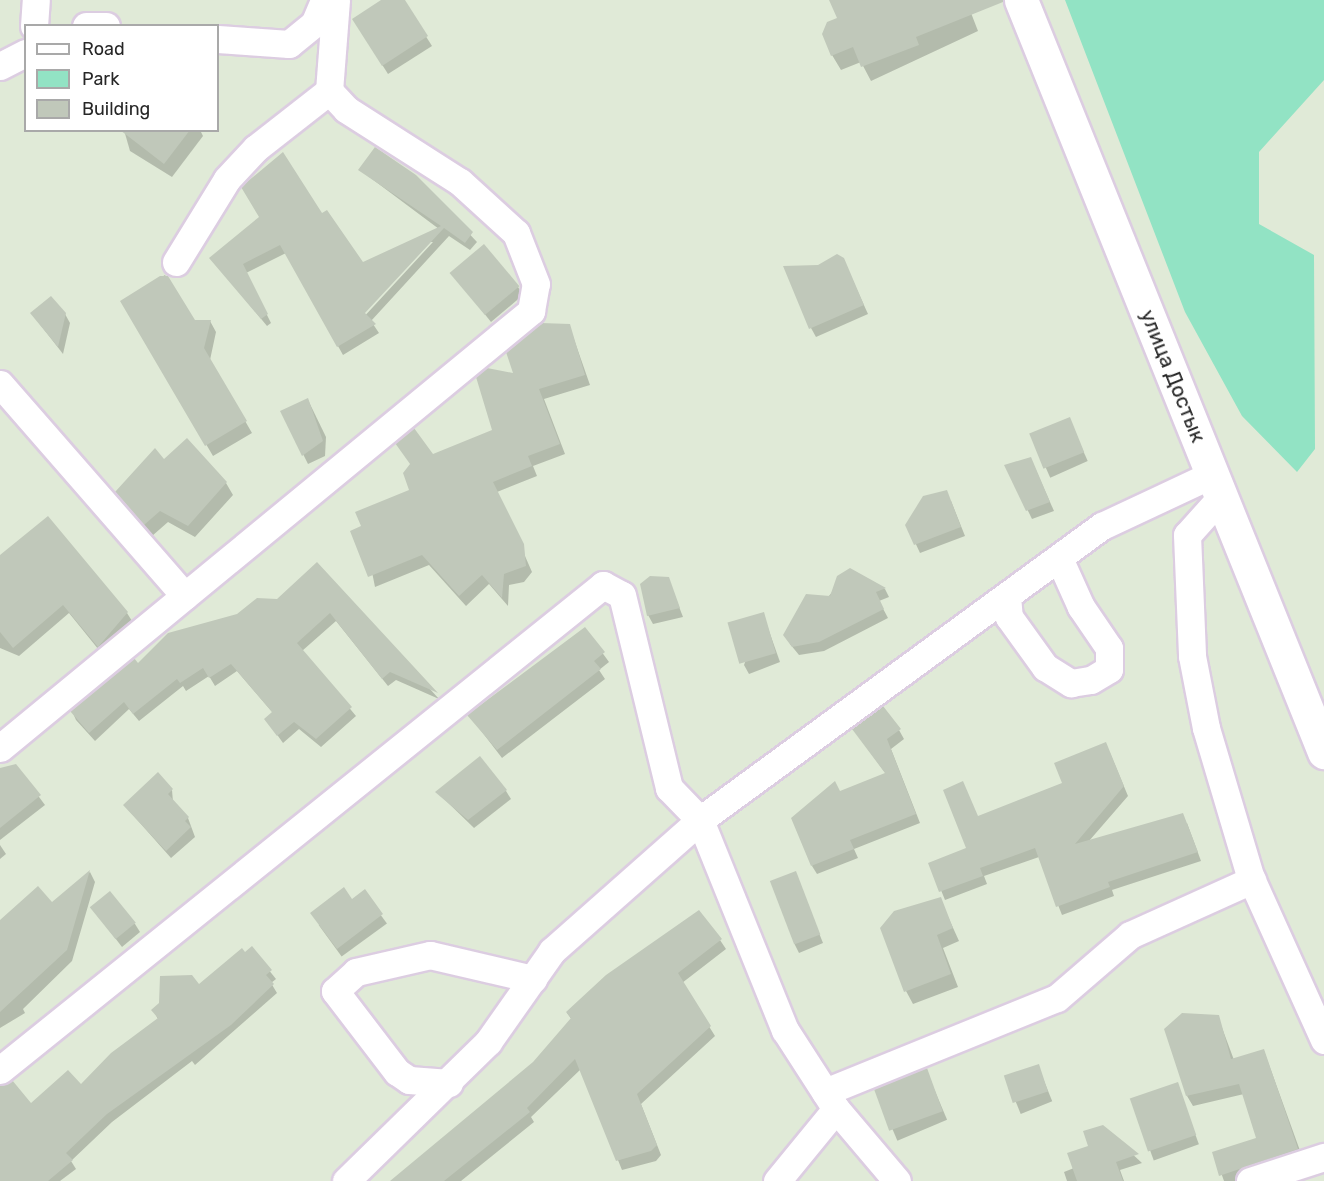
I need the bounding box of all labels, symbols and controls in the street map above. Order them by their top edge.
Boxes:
legend [24,24,219,132]
text: Road [82,38,125,60]
text: Park [82,68,119,90]
text: Building [82,98,150,120]
street label: улица Достык [1135,306,1211,446]

